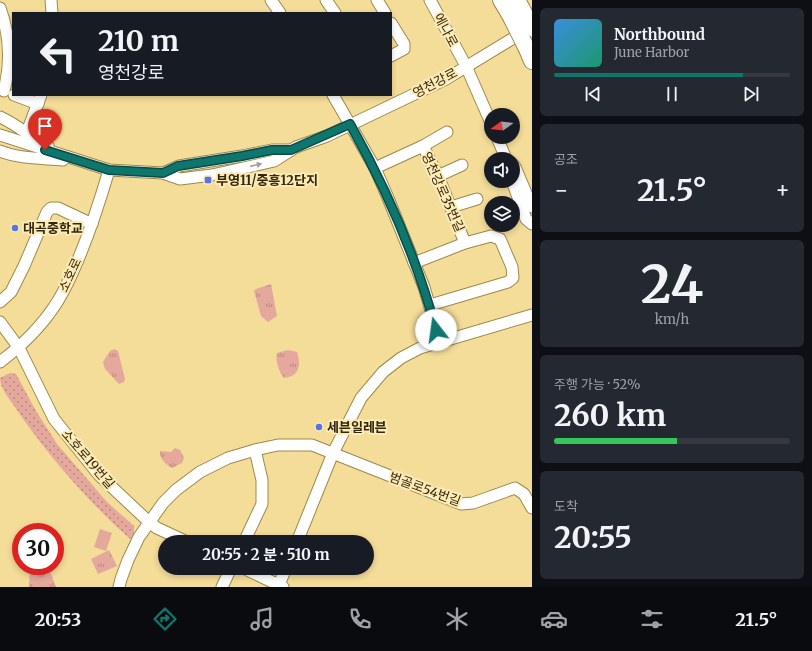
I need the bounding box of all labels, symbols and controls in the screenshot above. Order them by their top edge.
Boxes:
street label: 에나로 [430,10,462,50]
text: 210 m [98,23,179,59]
text: Northbound [614,25,705,44]
icon: left [32,28,84,80]
text: June Harbor [614,44,689,61]
text: 영천강로 [98,61,164,84]
street label: 영천강로 [410,64,460,102]
icon: previous [582,83,604,105]
icon: pause [661,83,683,105]
icon: next [740,83,762,105]
north arrow [484,108,520,144]
map controls [484,108,520,232]
pin [28,109,62,150]
icon: arrive [34,115,56,137]
street label: 영천강로35번길 [418,149,468,235]
text: 공조 [554,151,578,168]
button: sound [484,152,520,188]
one-way arrow [249,162,262,168]
text: 21.5° [637,171,707,209]
place label: 부영11/중흥12단지 [216,172,318,189]
marker: 부영11/중흥12단지 [203,175,213,185]
text: − [554,176,569,204]
text: + [775,176,790,204]
button: layers [484,196,520,232]
place label: 대곡중학교 [23,220,83,237]
marker: 대곡중학교 [10,223,20,233]
text: 24 [641,252,703,317]
street label: 소호로 [55,255,85,295]
position arrow [415,309,457,351]
text: km/h [655,311,689,328]
text: 주행 가능 · 52% [554,376,640,393]
text: 260 km [554,396,666,434]
place label: 세븐일레븐 [327,419,387,436]
marker: 세븐일레븐 [314,422,324,432]
street label: 소호로19번길 [58,426,118,492]
street label: 범골로54번길 [387,468,463,510]
text: 도착 [554,498,578,515]
text: 20:55 [554,518,632,556]
speed limit sign: 30 [12,523,64,575]
text: 20:55 · 2 분 · 510 m [202,545,330,564]
icon: directions [151,605,179,633]
icon: music [248,605,276,633]
icon: phone [346,605,374,633]
icon: climate [443,605,471,633]
icon: car [540,605,568,633]
icon: filters [638,605,666,633]
text: 20:53 [35,608,81,631]
text: 21.5° [735,608,777,631]

